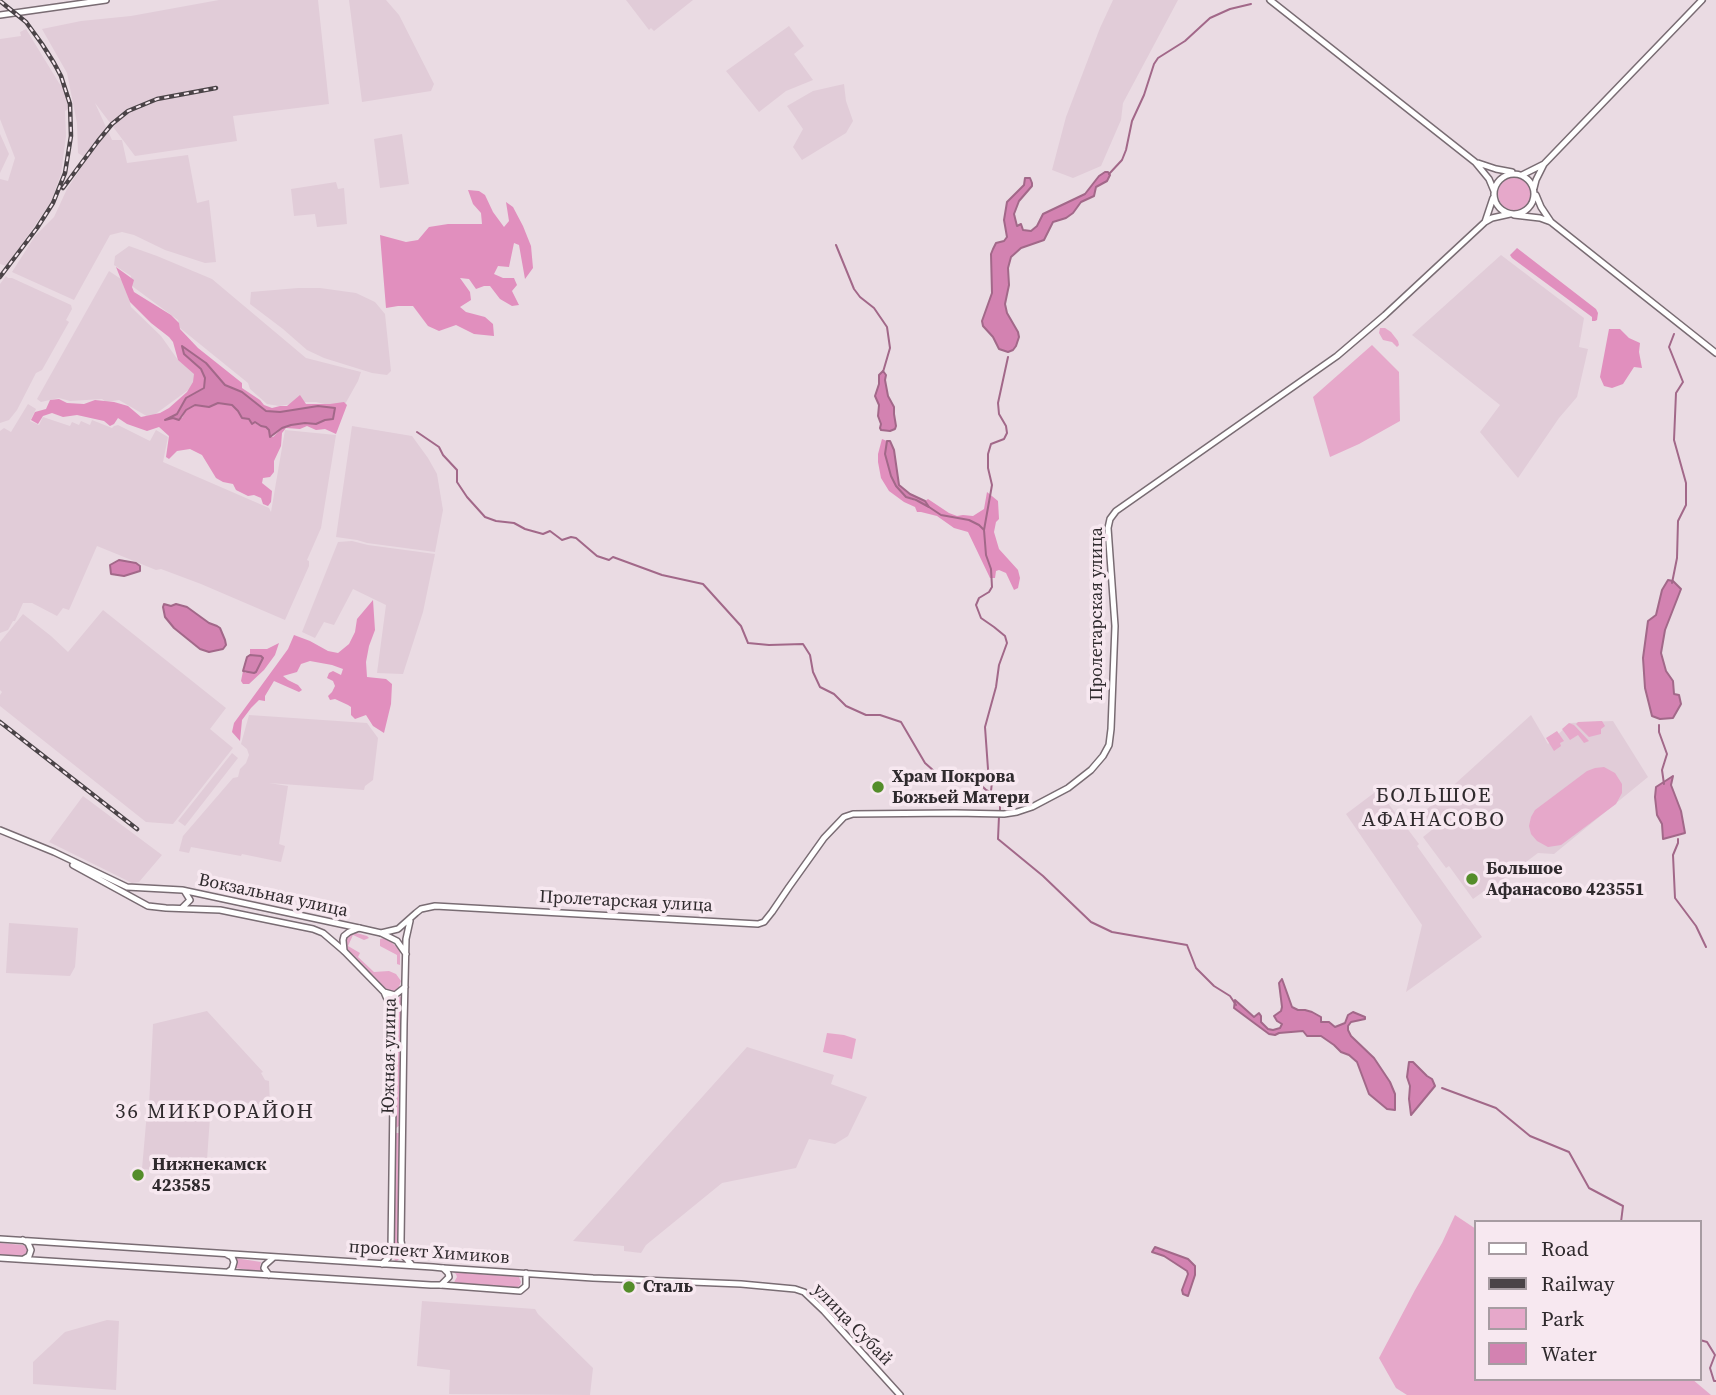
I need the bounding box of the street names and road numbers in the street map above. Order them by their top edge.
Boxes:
street label: Пролетарская улица [1086,527,1108,701]
street label: Вокзальная улица [196,870,350,922]
street label: Пролетарская улица [539,887,713,917]
street label: Южная улица [378,998,402,1114]
street label: проспект Химиков [348,1237,510,1269]
street label: улица Субай [807,1279,897,1371]

